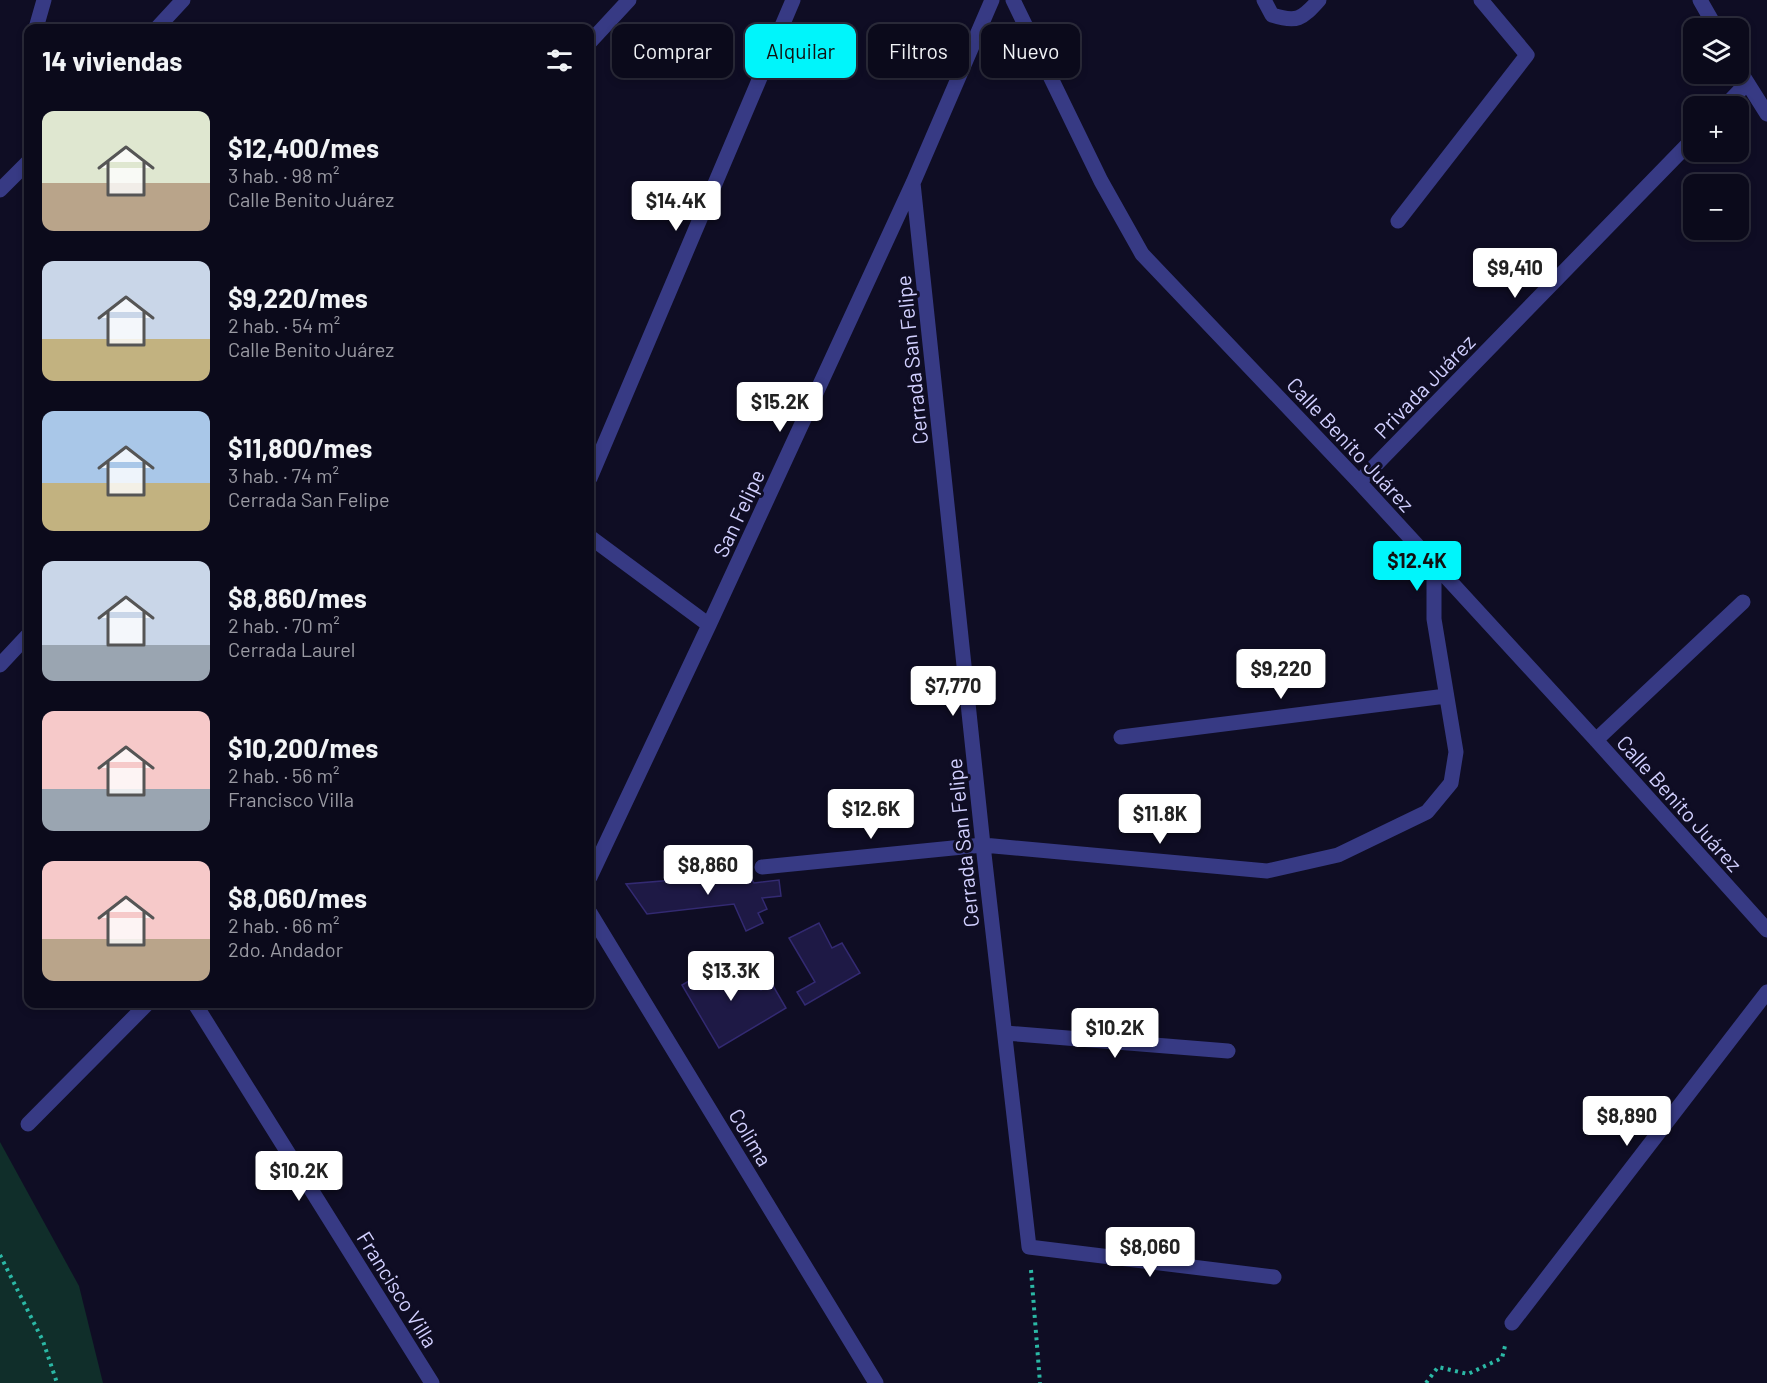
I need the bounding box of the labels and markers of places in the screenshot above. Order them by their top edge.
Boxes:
pin: $14.4K [627,181,725,232]
pin: $9,410 [1466,248,1564,299]
pin: $15.2K [731,382,829,433]
pin: $12.4K [1368,541,1466,592]
pin: $9,220 [1232,649,1330,700]
pin: $7,770 [904,666,1002,717]
pin: $12.6K [822,789,920,840]
pin: $11.8K [1111,794,1209,845]
pin: $8,860 [659,845,757,896]
pin: $13.3K [682,951,780,1002]
pin: $10.2K [1066,1008,1164,1059]
pin: $8,890 [1578,1096,1676,1147]
pin: $10.2K [250,1151,348,1202]
pin: $8,060 [1101,1227,1199,1278]

